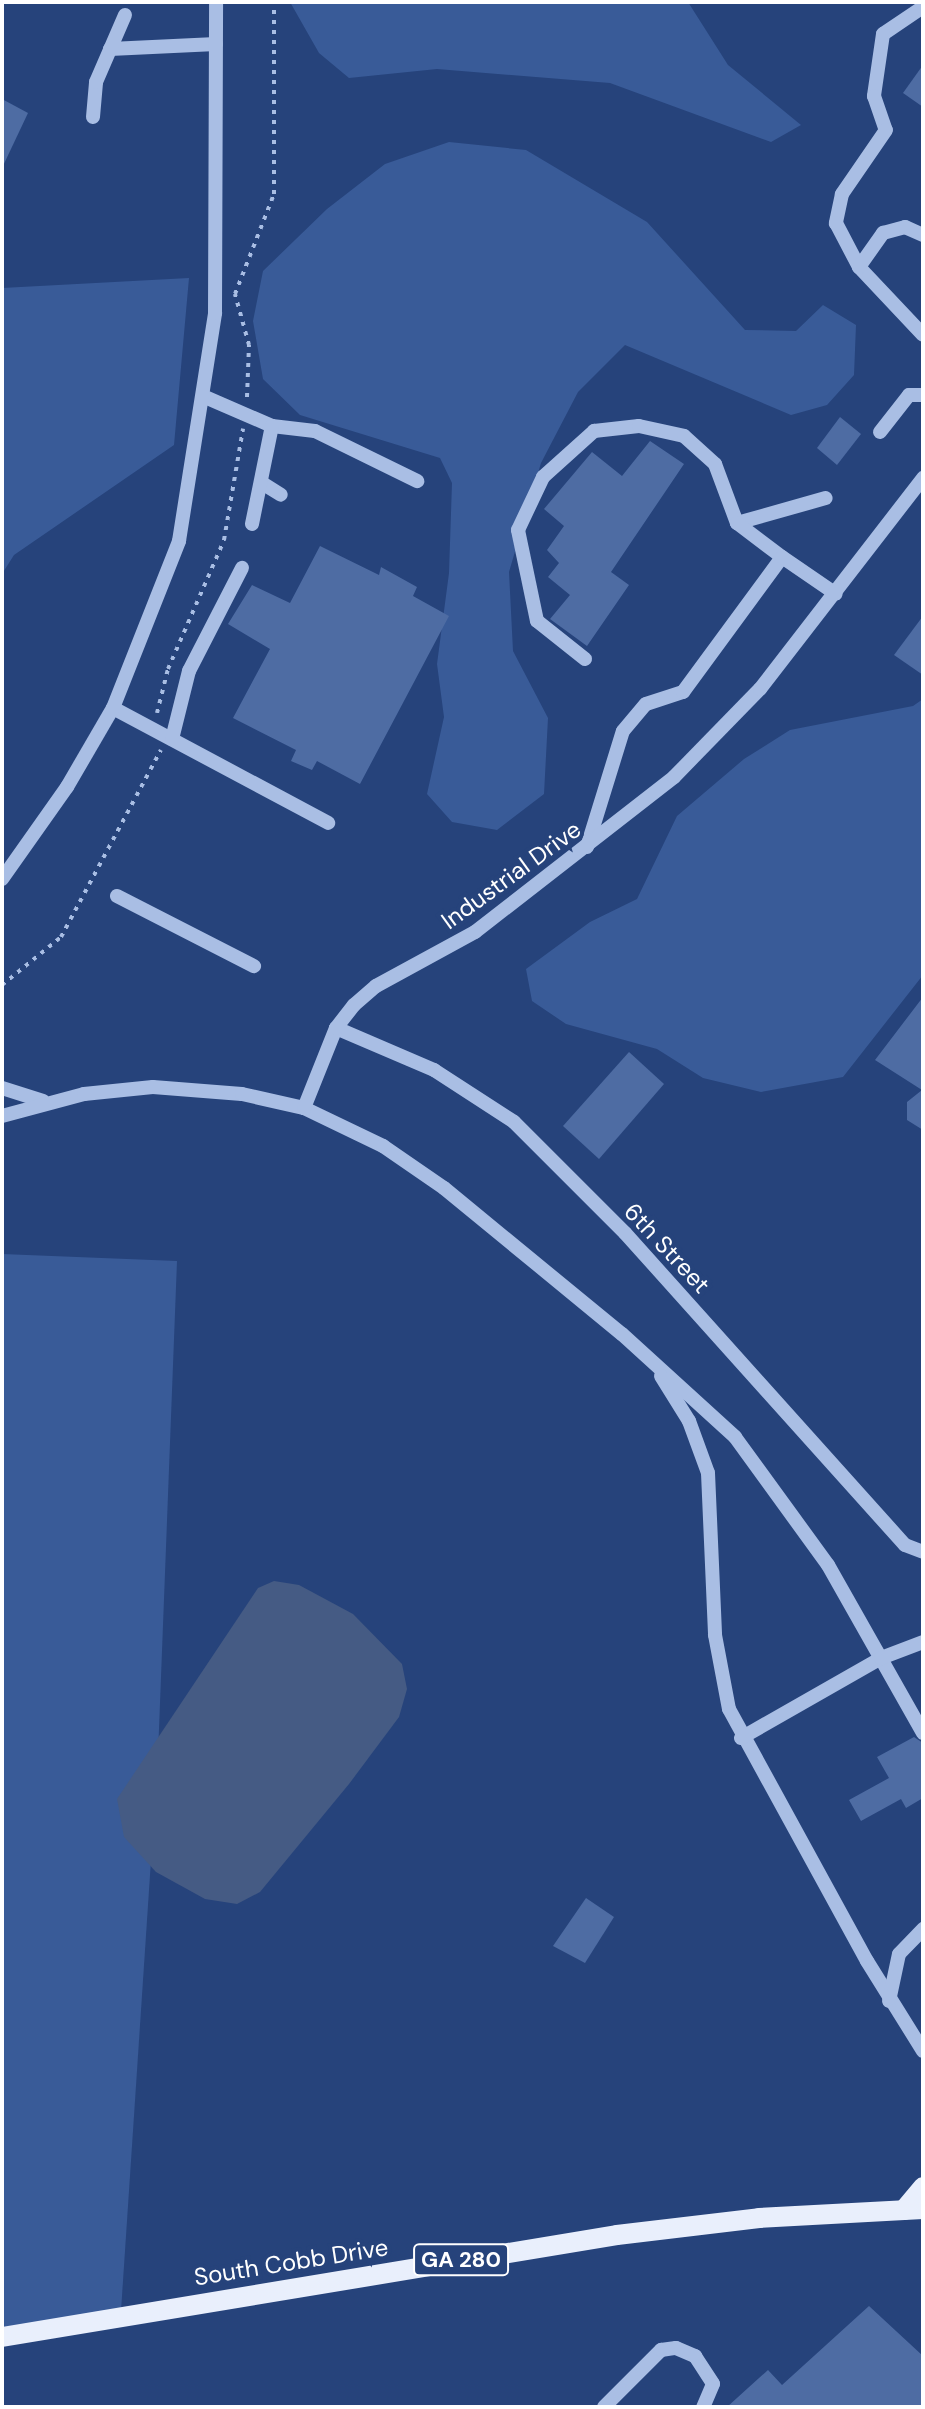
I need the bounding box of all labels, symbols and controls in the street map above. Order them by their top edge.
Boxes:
street label: Industrial Drive [436,815,586,935]
street label: 6th Street [618,1197,716,1299]
street label: South Cobb Drive [192,2232,390,2292]
road number: GA 280 [413,2242,509,2278]

